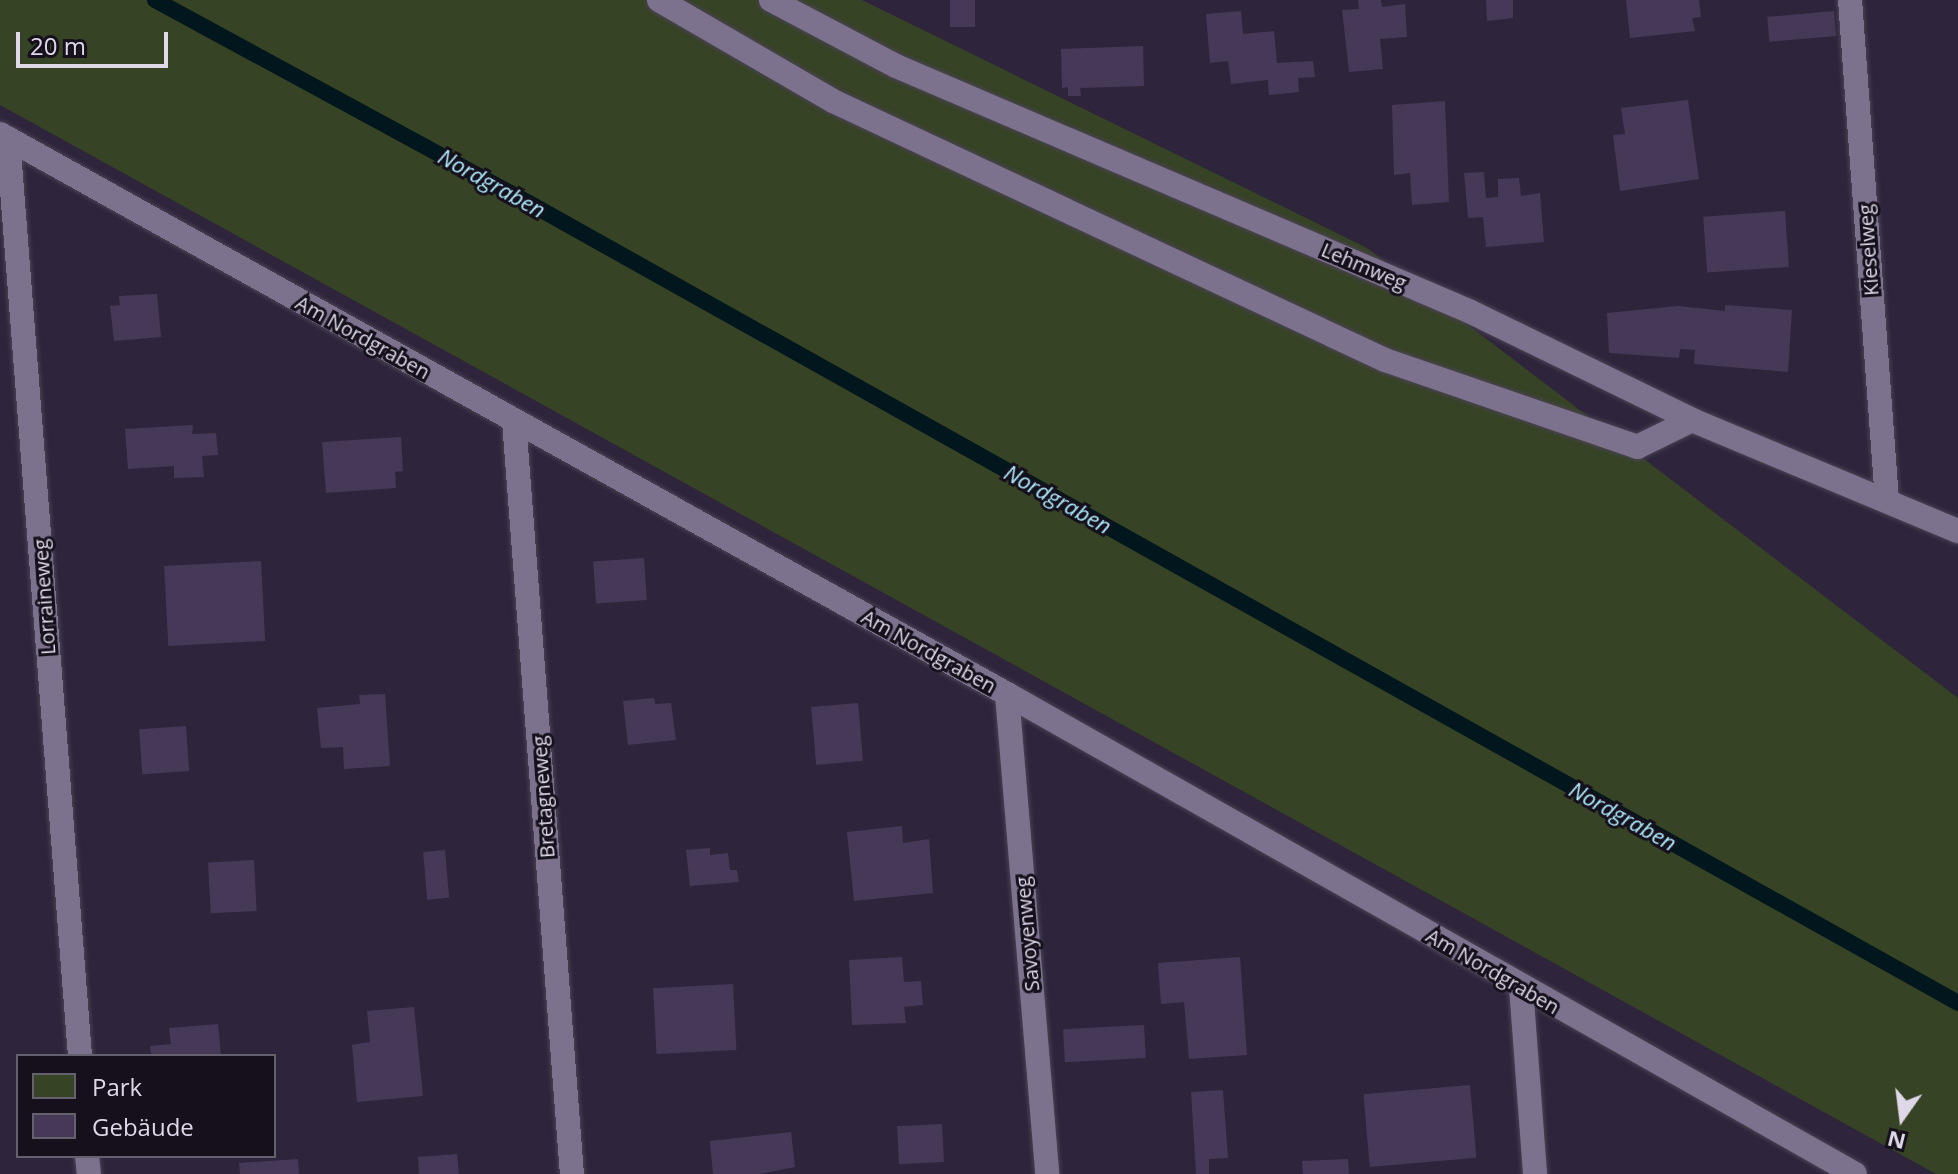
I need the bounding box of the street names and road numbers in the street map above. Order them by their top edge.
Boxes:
street label: Kieselweg [1853,203,1883,297]
street label: Lehmweg [1318,237,1410,295]
street label: Am Nordgraben [292,290,434,384]
street label: Lorraineweg [28,538,60,656]
street label: Am Nordgraben [858,604,1000,698]
street label: Bretagneweg [527,735,559,859]
street label: Savoyenweg [1010,876,1044,992]
street label: Am Nordgraben [1422,923,1564,1019]

